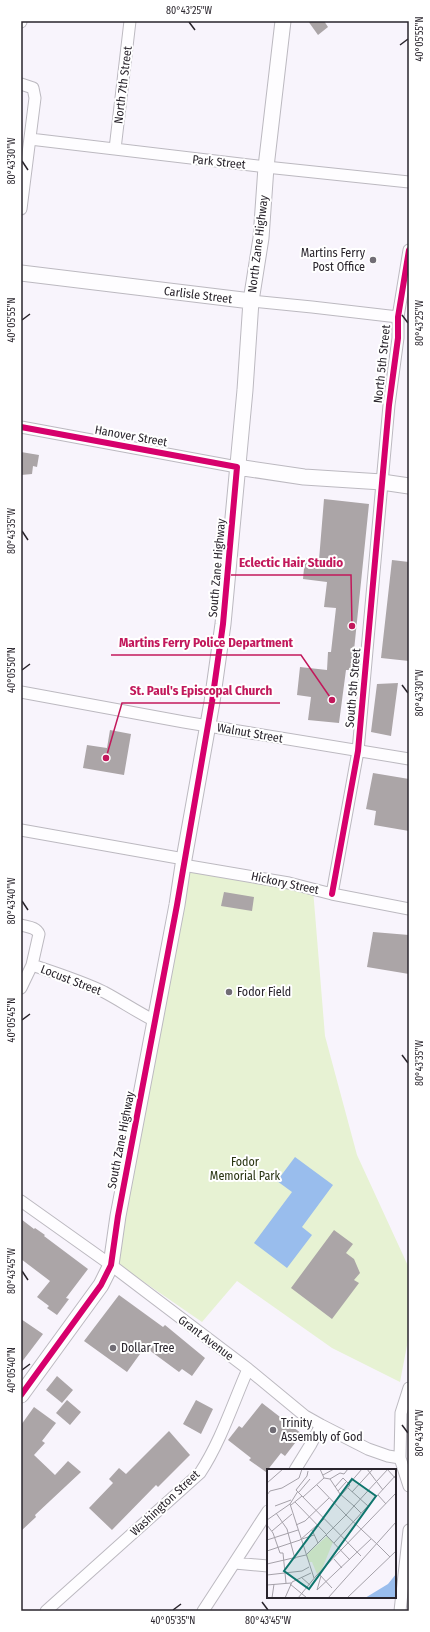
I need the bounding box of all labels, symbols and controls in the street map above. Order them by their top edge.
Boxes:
text: 80°43'25"W [166,5,213,17]
text: 40°05'55"N [414,17,426,61]
street label: North 7th Street [111,45,135,125]
text: 80°43'30"W [6,137,18,185]
street label: Park Street [192,152,246,172]
street label: North Zane Highway [245,194,271,294]
place label: Martins Ferry Post Office [301,246,366,274]
marker: Martins Ferry Post Office [368,255,378,265]
street label: Carlisle Street [163,284,233,306]
text: 40°05'55"N [6,298,18,342]
text: 80°43'25"W [414,299,426,346]
street label: North 5th Street [371,324,393,404]
street label: Hanover Street [94,423,168,449]
text: 80°43'35"W [6,507,18,554]
street label: South Zane Highway [206,517,228,618]
callout: Eclectic Hair Studio [231,550,351,575]
text: Eclectic Hair Studio [239,555,343,570]
callout: Martins Ferry Police Department [111,630,301,655]
text: Martins Ferry Police Department [119,635,294,650]
text: 40°05'50"N [6,647,18,693]
street label: South 5th Street [343,648,363,728]
text: 80°43'30"W [414,669,426,717]
callout: St. Paul's Episcopal Church [122,678,280,703]
text: St. Paul's Episcopal Church [130,683,272,698]
street label: Walnut Street [216,720,284,746]
street label: Hickory Street [250,869,320,897]
text: 80°43'40"W [6,877,18,924]
street label: Locust Street [39,962,103,998]
place label: Fodor Field [237,985,291,999]
marker: Fodor Field [224,987,234,997]
text: 40°05'45"N [6,998,18,1042]
text: 80°43'35"W [414,1039,426,1086]
street label: South Zane Highway [105,1089,137,1190]
park label: Fodor Memorial Park [210,1155,281,1183]
text: 80°43'45"W [6,1247,18,1294]
street label: Grant Avenue [176,1313,237,1363]
place label: Dollar Tree [121,1341,174,1355]
marker: Dollar Tree [108,1343,118,1353]
text: 40°05'40"N [6,1347,18,1393]
text: 80°43'40"W [414,1409,426,1456]
place label: Trinity Assembly of God [281,1416,363,1444]
marker: Trinity Assembly of God [268,1425,278,1435]
street label: Washington Street [127,1467,203,1539]
inset map [267,1469,396,1598]
text: 40°05'35"N [151,1615,195,1627]
text: 80°43'45"W [245,1615,292,1627]

